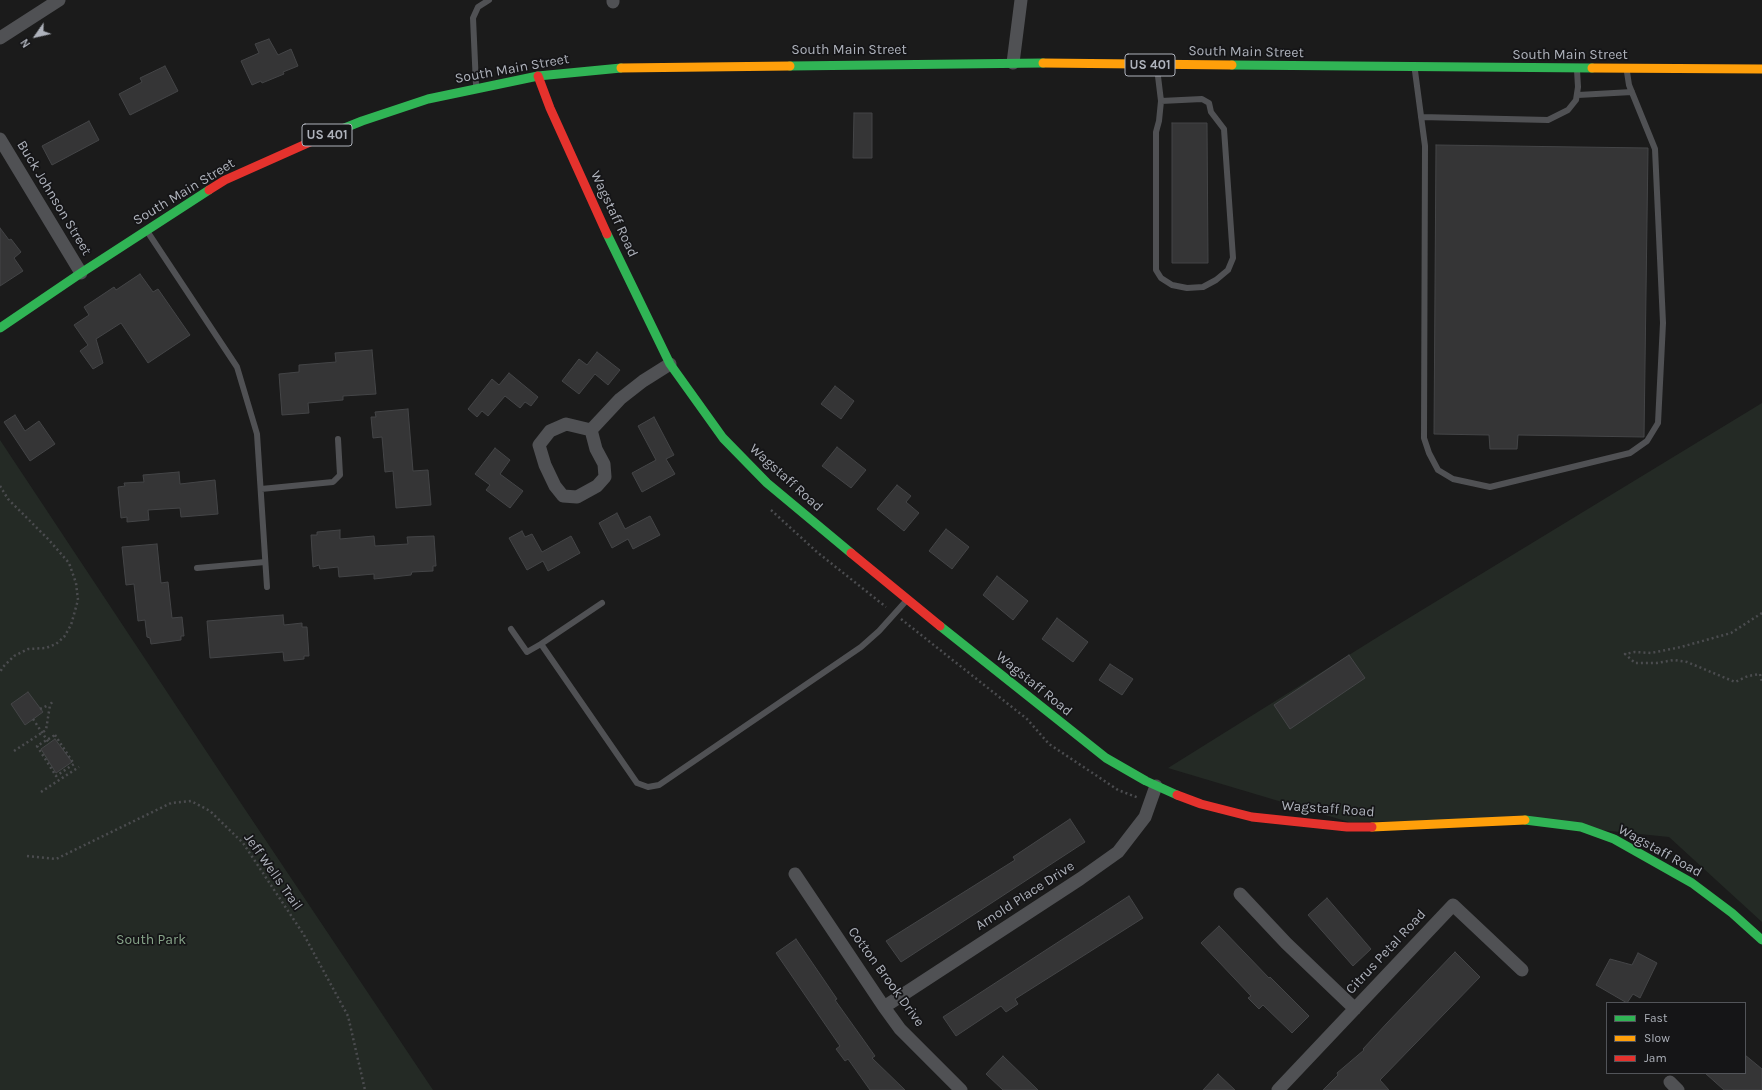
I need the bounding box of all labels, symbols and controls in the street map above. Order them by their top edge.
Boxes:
north arrow [16,16,56,56]
text: N [18,36,33,50]
street label: South Main Street [791,42,907,58]
street label: South Main Street [1188,43,1304,61]
street label: South Main Street [1512,47,1628,63]
street label: South Main Street [454,51,570,87]
road number: US 401 [1125,54,1175,76]
road number: US 401 [302,124,352,146]
street label: Buck Johnson Street [13,138,95,258]
street label: South Main Street [130,155,238,229]
street label: Wagstaff Road [587,168,641,260]
street label: Wagstaff Road [746,441,826,515]
street label: Wagstaff Road [993,648,1075,720]
street label: Wagstaff Road [1281,797,1375,821]
street label: Wagstaff Road [1615,821,1705,881]
street label: Jeff Wells Trail [240,830,306,914]
street label: Arnold Place Drive [972,858,1078,934]
street label: Citrus Petal Road [1342,906,1430,998]
street label: Cotton Brook Drive [844,924,928,1030]
park label: South Park [116,932,186,948]
legend [1606,1002,1746,1074]
text: Fast [1644,1011,1667,1025]
text: Slow [1644,1031,1670,1045]
text: Jam [1644,1051,1667,1065]

